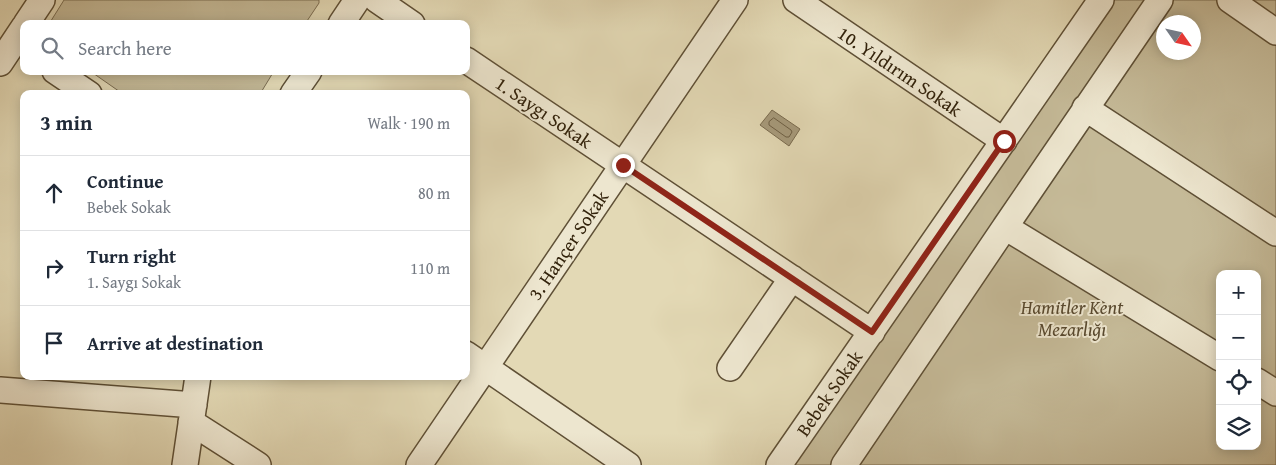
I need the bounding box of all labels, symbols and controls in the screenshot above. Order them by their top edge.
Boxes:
north arrow [1156,15,1201,60]
street label: 10. Yıldırım Sokak [832,19,968,123]
search box [20,20,470,75]
icon: search [38,34,66,62]
text: Search here [78,34,172,62]
street label: 1. Saygı Sokak [490,69,598,155]
text: 3 min [40,107,92,138]
text: Walk · 190 m [367,111,450,135]
route start [993,130,1016,153]
route end [612,154,635,177]
text: Continue [87,167,164,195]
icon: ahead [40,179,68,207]
text: 80 m [418,181,450,205]
street label: 3. Hançer Sokak [521,184,615,305]
text: Bebek Sokak [87,195,171,219]
text: Turn right [87,242,176,270]
icon: right [40,254,68,282]
text: 110 m [410,256,450,280]
text: 1. Saygı Sokak [87,270,181,294]
map controls [1216,270,1261,450]
button: + [1216,270,1261,315]
park label: Hamitler Kent Mezarlığı [1020,293,1124,343]
button: − [1216,315,1261,360]
icon: arrive [40,329,68,357]
text: Arrive at destination [87,329,263,357]
street label: Bebek Sokak [789,344,869,442]
button: locate [1216,360,1261,405]
button: layers [1216,405,1261,450]

